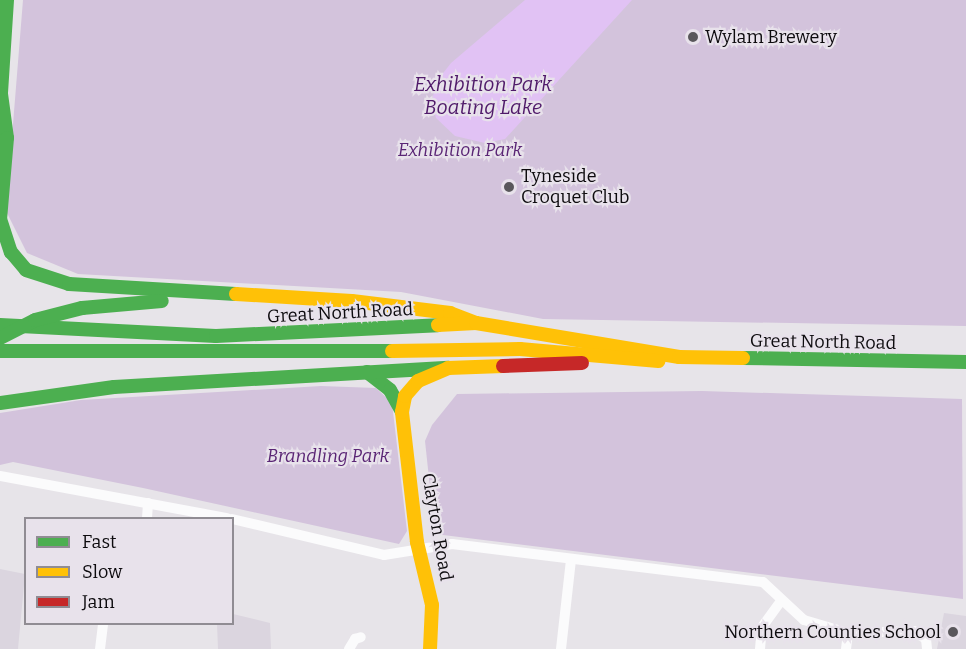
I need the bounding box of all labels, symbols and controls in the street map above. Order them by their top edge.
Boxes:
place label: Wylam Brewery [705,26,837,48]
marker: Wylam Brewery [686,30,700,44]
water label: Exhibition Park Boating Lake [414,72,552,119]
park label: Exhibition Park [398,139,522,161]
place label: Tyneside Croquet Club [521,166,629,208]
marker: Tyneside Croquet Club [502,180,516,194]
street label: Great North Road [266,298,414,328]
street label: Great North Road [750,330,896,354]
park label: Brandling Park [267,445,389,467]
street label: Clayton Road [417,471,457,583]
legend [24,517,234,625]
text: Fast [82,531,117,553]
text: Slow [82,561,122,583]
text: Jam [82,591,115,613]
place label: Northern Counties School [724,621,941,643]
marker: Northern Counties School [946,625,960,639]

